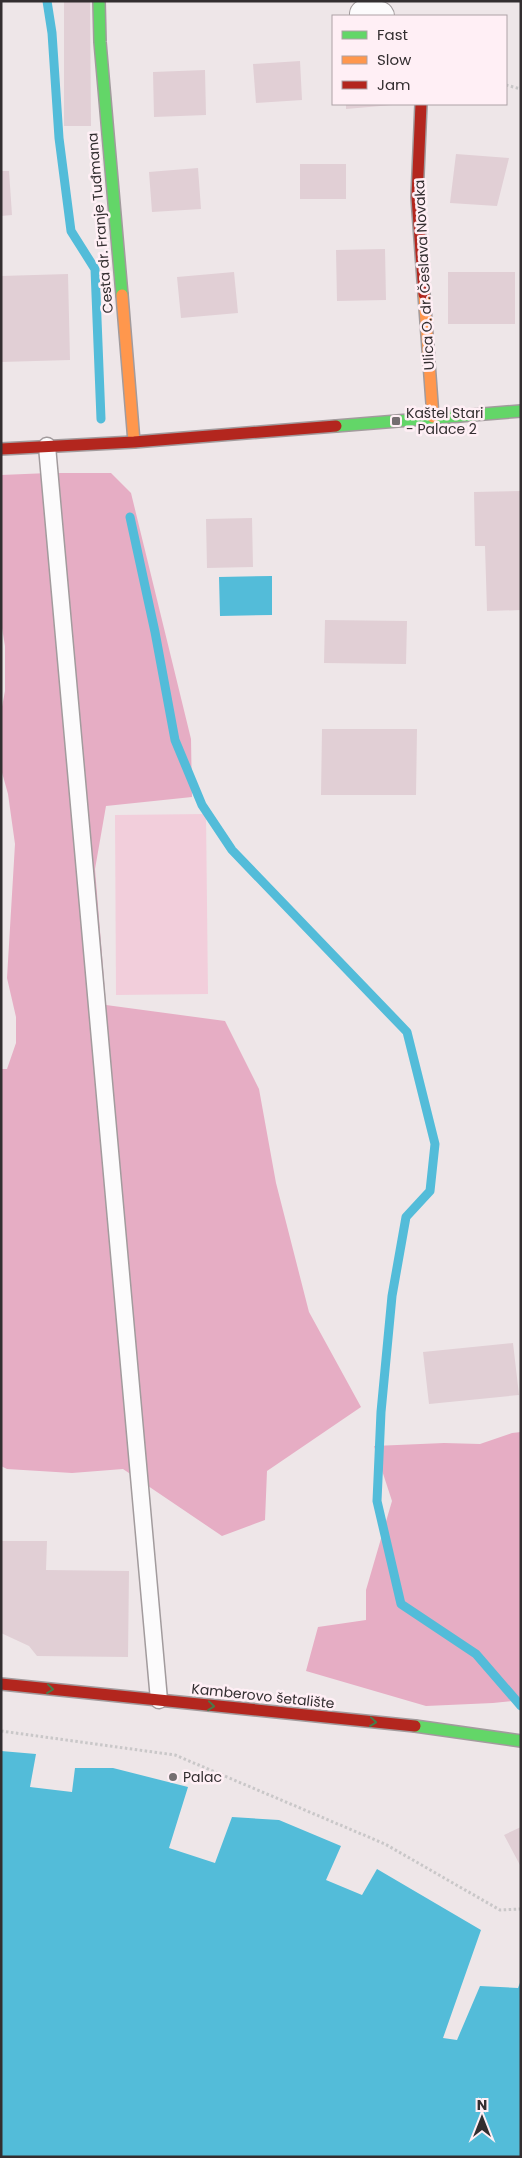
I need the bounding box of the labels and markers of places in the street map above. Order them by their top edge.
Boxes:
place label: Kaštel Stari - Palace 2 [406,403,484,439]
marker: Kaštel Stari - Palace 2 [390,415,402,427]
place label: Palac [183,1767,222,1787]
marker: Palac [167,1771,179,1783]

